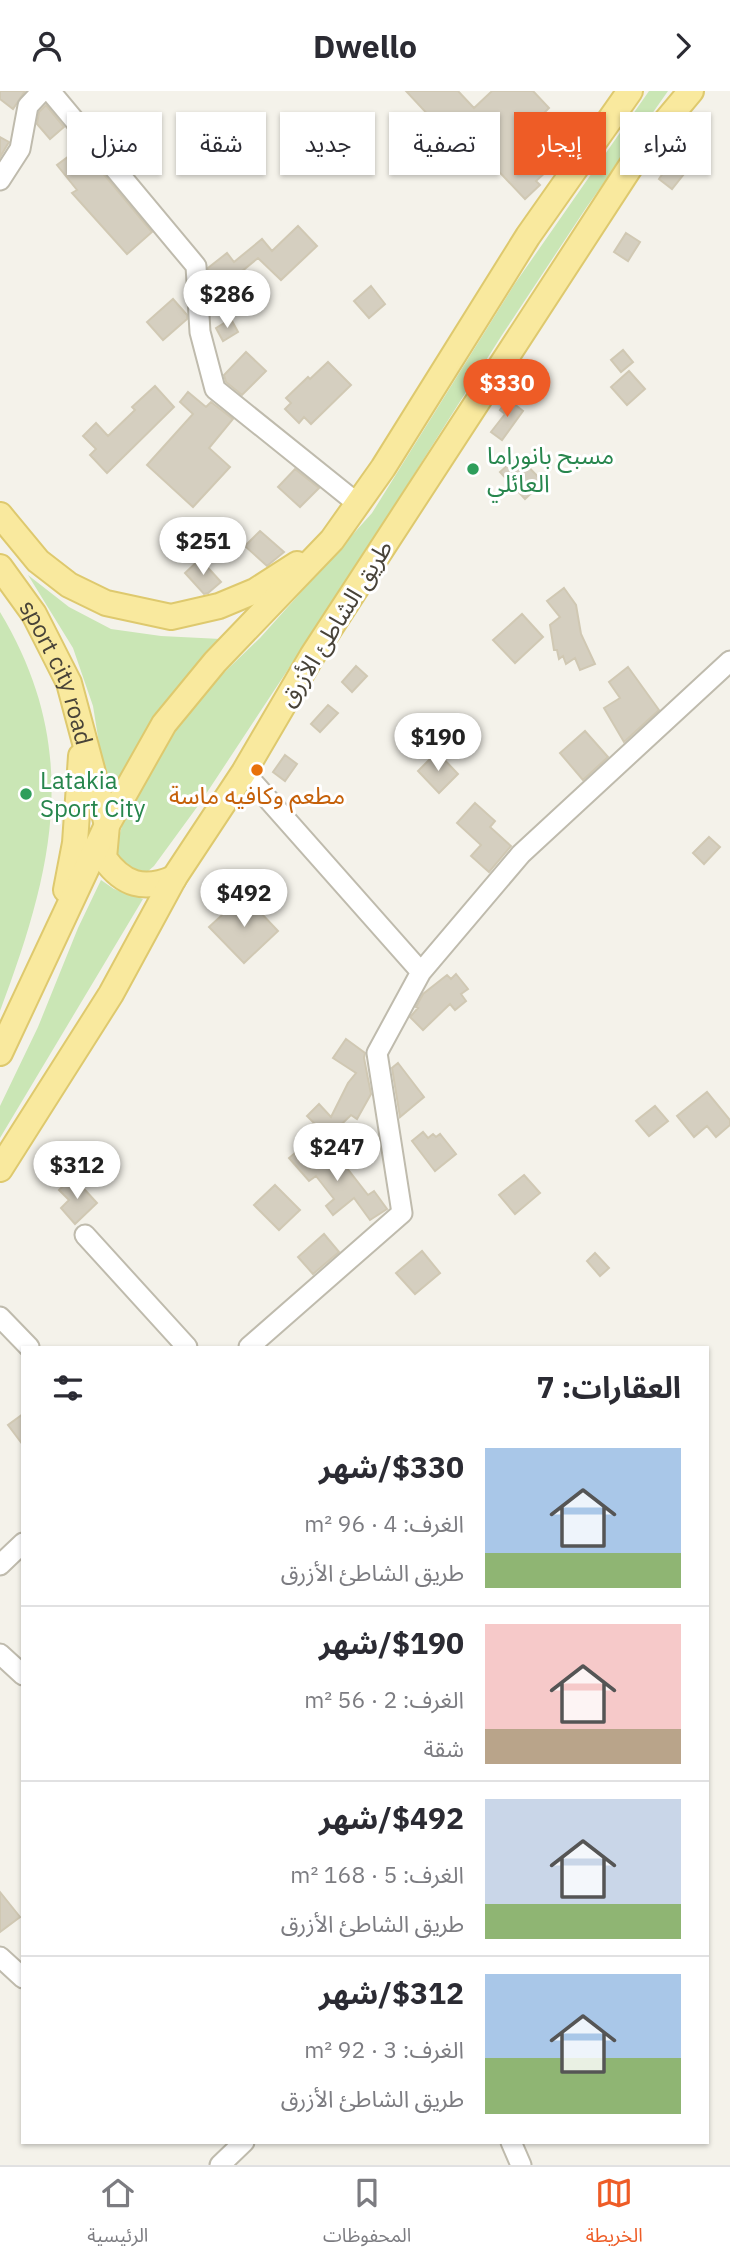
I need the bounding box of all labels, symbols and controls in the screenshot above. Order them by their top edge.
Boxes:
text: Dwello [313,25,417,67]
icon: person [28,27,66,65]
icon: forward [664,27,702,65]
chip: منزل [67,112,162,175]
chip: شقة [176,112,266,175]
chip: جديد [280,112,375,175]
chip: تصفية [389,112,500,175]
chip: إيجار [514,112,606,175]
chip: شراء [620,112,711,175]
pin: $286 [186,271,268,330]
text: $286 [199,278,255,308]
pin: $330 [466,359,548,419]
text: $330 [479,367,535,397]
place label: مسبح بانوراما العائلي [487,439,614,503]
marker: مسبح بانوراما العائلي [465,461,481,477]
pin: $251 [162,517,244,577]
text: $251 [175,525,231,555]
street label: طريق الشاطئ الأزرق [271,533,399,713]
street label: sport city road [12,593,101,748]
pin: $190 [397,713,479,773]
text: $190 [410,721,466,751]
marker: مطعم وكافيه ماسة [249,762,265,778]
place label: Latakia Sport City [40,764,146,824]
place label: مطعم وكافيه ماسة [169,779,345,813]
marker: Latakia Sport City [18,786,34,802]
pin: $492 [203,869,285,929]
text: $492 [216,877,272,907]
pin: $247 [296,1123,378,1183]
text: $247 [309,1131,365,1161]
pin: $312 [36,1141,118,1201]
text: $312 [49,1149,105,1179]
text: العقارات: 7 [537,1367,681,1406]
icon: filters [49,1369,87,1407]
text: $330/شهر [319,1447,464,1486]
icon: home [541,1476,625,1560]
text: الغرف: 4 · 96 m² [304,1508,464,1538]
text: طريق الشاطئ الأزرق [281,1557,464,1587]
text: $190/شهر [319,1623,464,1662]
icon: home [541,1652,625,1736]
text: الغرف: 2 · 56 m² [304,1684,464,1714]
text: شقة [423,1733,464,1763]
text: $492/شهر [319,1798,464,1837]
icon: home [541,1827,625,1911]
text: الغرف: 5 · 168 m² [290,1859,464,1889]
text: طريق الشاطئ الأزرق [281,1908,464,1938]
text: $312/شهر [319,1973,464,2012]
icon: home [541,2002,625,2086]
text: الغرف: 3 · 92 m² [304,2034,464,2064]
text: طريق الشاطئ الأزرق [281,2083,464,2113]
tab: الرئيسية [87,2174,148,2256]
tab: المحفوظات [323,2174,411,2256]
tab: الخريطة [586,2174,643,2256]

